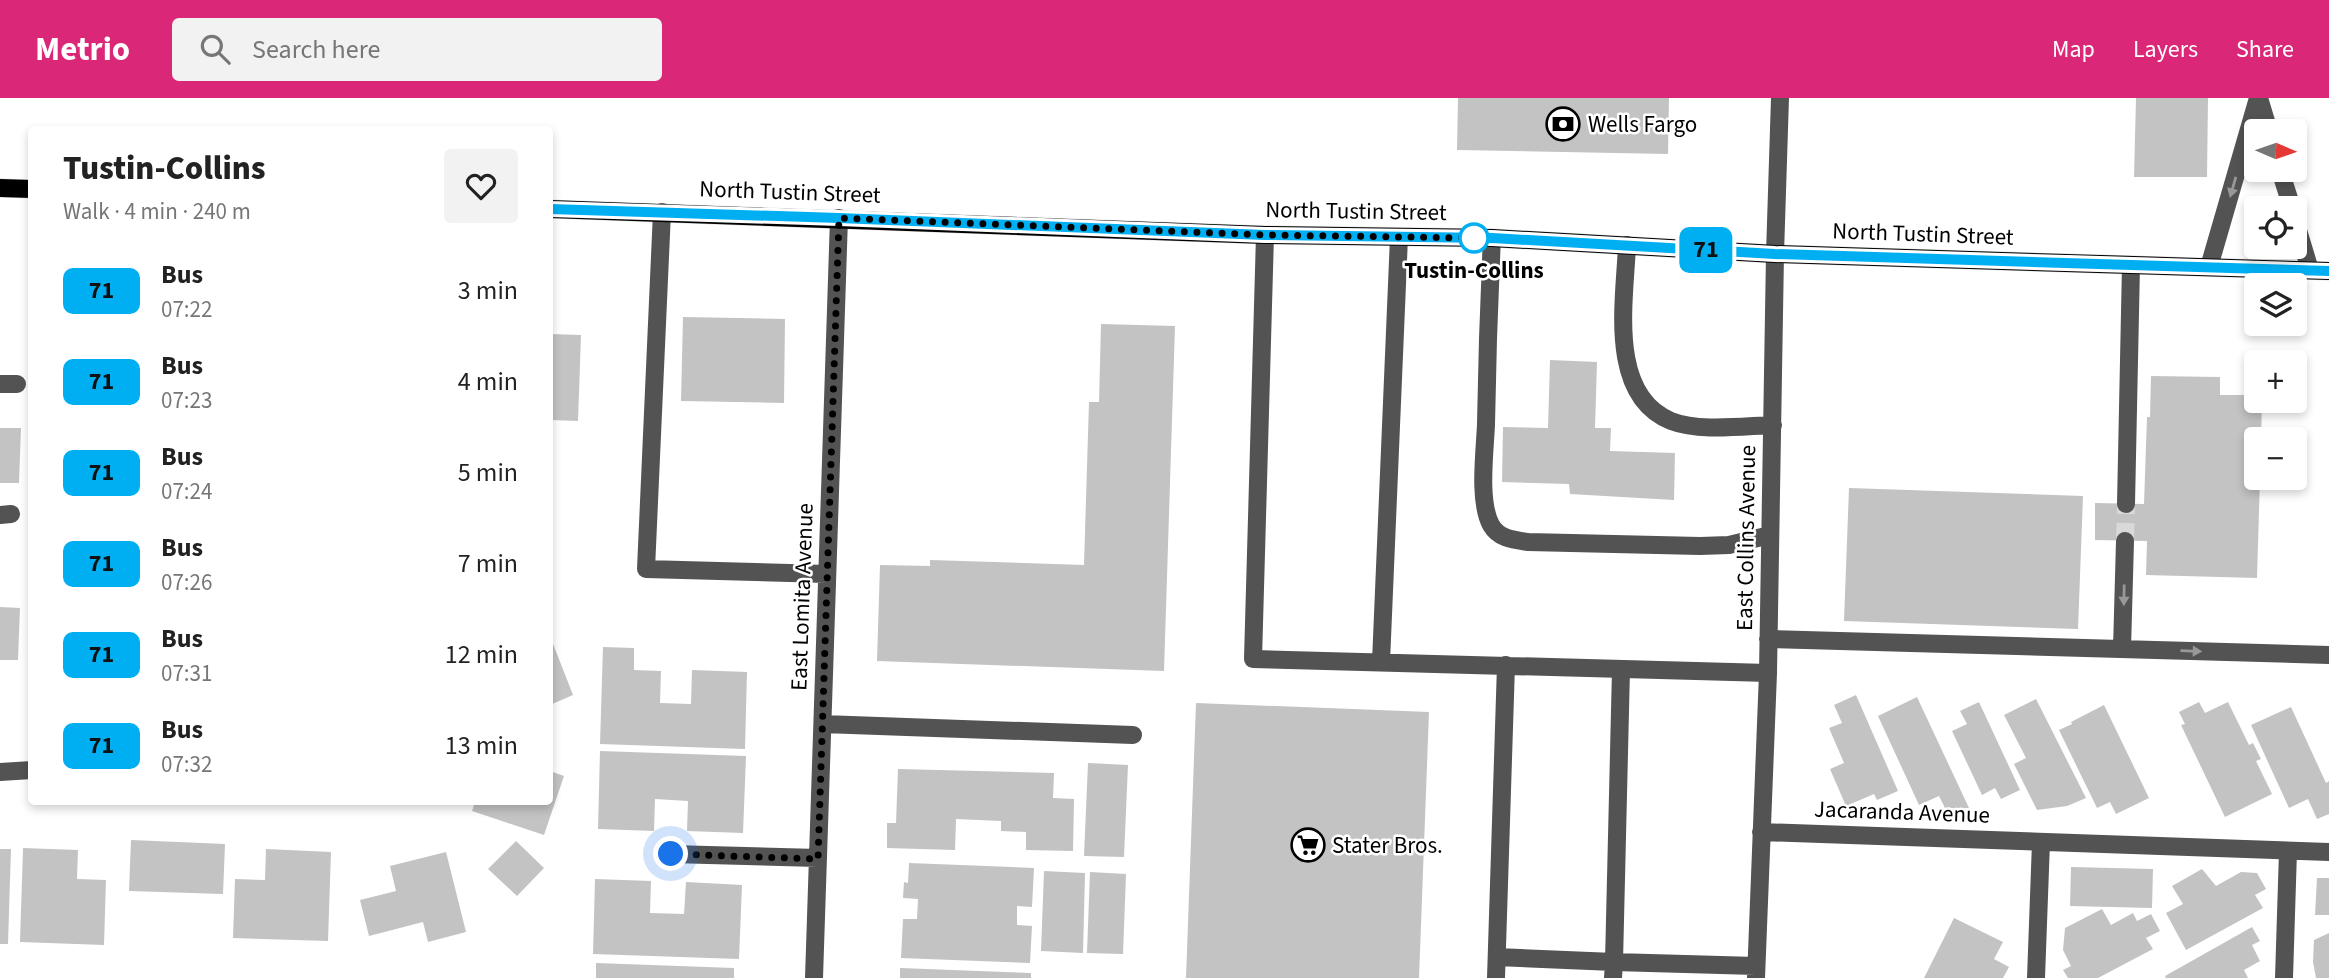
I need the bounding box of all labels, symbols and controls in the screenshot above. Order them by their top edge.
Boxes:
search box [172,18,662,81]
text: Metrio [35,26,130,73]
icon: search [196,30,234,68]
text: Search here [252,31,380,68]
text: Map [2052,32,2095,67]
text: Layers [2133,32,2198,67]
text: Share [2236,32,2294,67]
bank icon: Wells Fargo [1544,105,1582,143]
place label: Wells Fargo [1588,108,1697,141]
north arrow [2244,119,2306,182]
map controls [2244,119,2307,490]
text: Tustin-Collins [63,145,266,192]
button: heart [444,149,518,223]
street label: North Tustin Street [699,172,881,212]
one-way arrow [2227,177,2237,198]
street label: North Tustin Street [1265,193,1447,229]
text: Walk · 4 min · 240 m [63,195,251,228]
button: locate [2244,196,2307,259]
street label: North Tustin Street [1832,214,2014,254]
marker: Tustin-Collins [1459,223,1489,253]
line badge: 71 [1674,227,1738,273]
text: 71 [1693,232,1719,267]
place label: Tustin-Collins [1404,254,1544,287]
text: Bus [161,256,203,293]
text: 3 min [458,272,518,309]
text: 71 [89,273,114,308]
button: layers [2244,273,2307,336]
text: 07:22 [161,293,212,326]
text: Bus [161,347,203,384]
button: + [2244,350,2307,413]
text: 4 min [458,363,518,400]
text: 71 [89,364,114,399]
text: 07:23 [161,384,212,417]
button: − [2244,427,2307,490]
text: Bus [161,438,203,475]
street label: East Collins Avenue [1728,445,1764,631]
text: 5 min [458,454,518,491]
text: 71 [89,455,114,490]
text: 07:24 [161,475,212,508]
street label: East Lomita Avenue [782,503,822,691]
text: Bus [161,529,203,566]
text: 7 min [458,545,518,582]
text: 71 [89,546,114,581]
text: 07:26 [161,566,212,599]
one-way arrow [2118,584,2129,606]
text: Bus [161,620,203,657]
text: 12 min [445,636,518,673]
text: 71 [89,637,114,672]
one-way arrow [2180,646,2202,657]
text: 07:31 [161,657,212,690]
text: Bus [161,711,203,748]
text: 13 min [445,727,518,764]
text: 71 [89,728,114,763]
text: 07:32 [161,748,212,781]
street label: Jacaranda Avenue [1814,792,1990,832]
supermarket icon: Stater Bros. [1289,826,1327,864]
place label: Stater Bros. [1332,829,1443,862]
your location [653,836,688,871]

